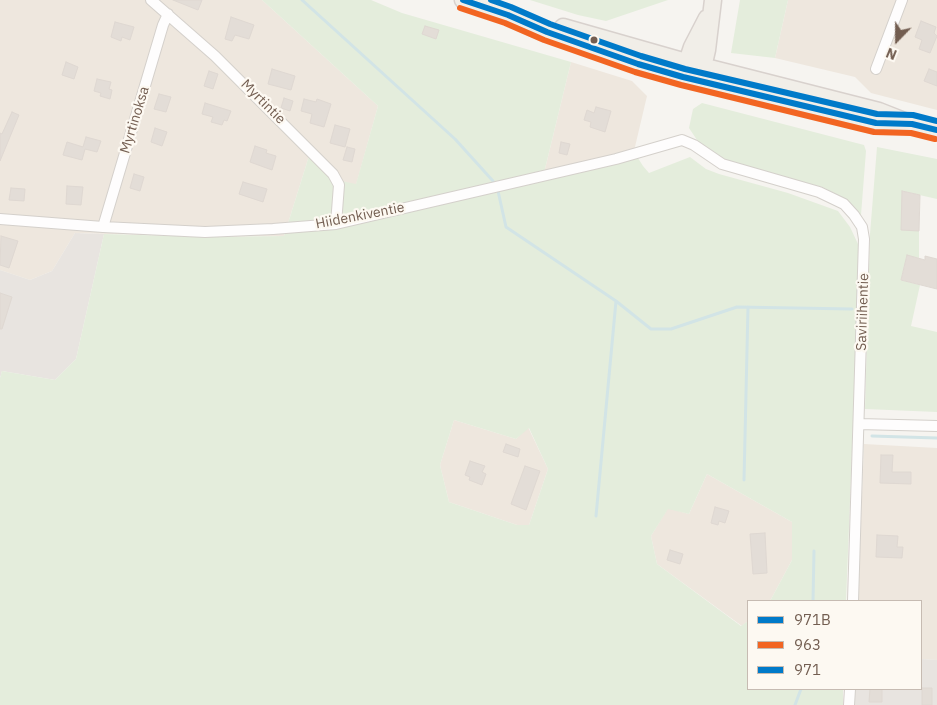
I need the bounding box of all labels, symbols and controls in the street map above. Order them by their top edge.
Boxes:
north arrow [872,15,922,65]
unlabelled marker [589,35,599,45]
text: N [883,44,899,64]
street label: Myrtintie [237,76,289,128]
street label: Myrtinoksa [117,84,153,156]
street label: Hiidenkiventie [314,199,406,233]
street label: Saviriihentie [853,273,873,351]
legend [747,600,922,690]
text: 971B [794,610,831,629]
text: 963 [794,635,821,654]
text: 971 [794,660,821,679]

